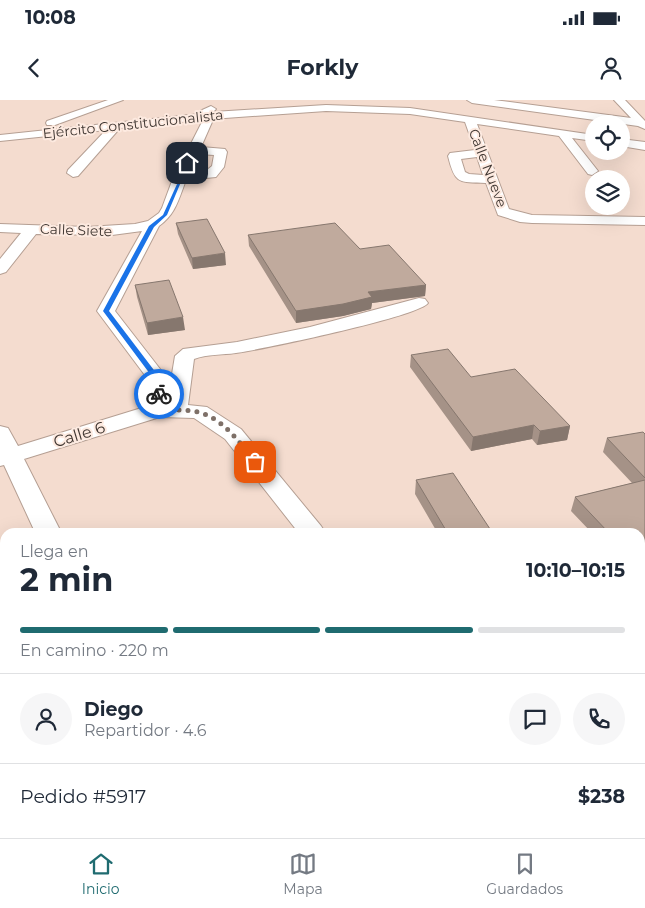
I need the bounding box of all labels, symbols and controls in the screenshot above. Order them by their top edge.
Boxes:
text: 10:08 [25,6,76,29]
icon: back [20,54,48,82]
text: Forkly [287,54,358,81]
icon: person [597,54,625,82]
street label: Ejército Constitucionalista [42,106,224,142]
map controls [585,115,630,215]
button: locate [585,115,630,160]
street label: Calle Nueve [465,126,511,210]
pin [166,142,208,184]
icon: home [173,149,201,177]
button: layers [585,170,630,215]
street label: Calle Siete [39,220,113,240]
courier [134,369,184,419]
icon: bike [145,380,173,408]
street label: Calle 6 [51,418,107,451]
pin [234,441,276,483]
icon: bag [241,448,269,476]
text: Llega en [20,542,88,561]
text: 10:10–10:15 [526,559,625,582]
text: 2 min [20,560,113,599]
text: En camino · 220 m [20,641,169,660]
button: person [20,693,72,745]
button: chat [509,693,561,745]
button: phone [573,693,625,745]
text: Diego [84,698,143,721]
text: Repartidor · 4.6 [84,721,207,740]
text: Pedido #5917 [20,785,146,808]
text: $238 [578,785,625,808]
tab: Inicio [82,850,120,898]
tab: Mapa [283,850,323,898]
tab: Guardados [486,850,563,898]

